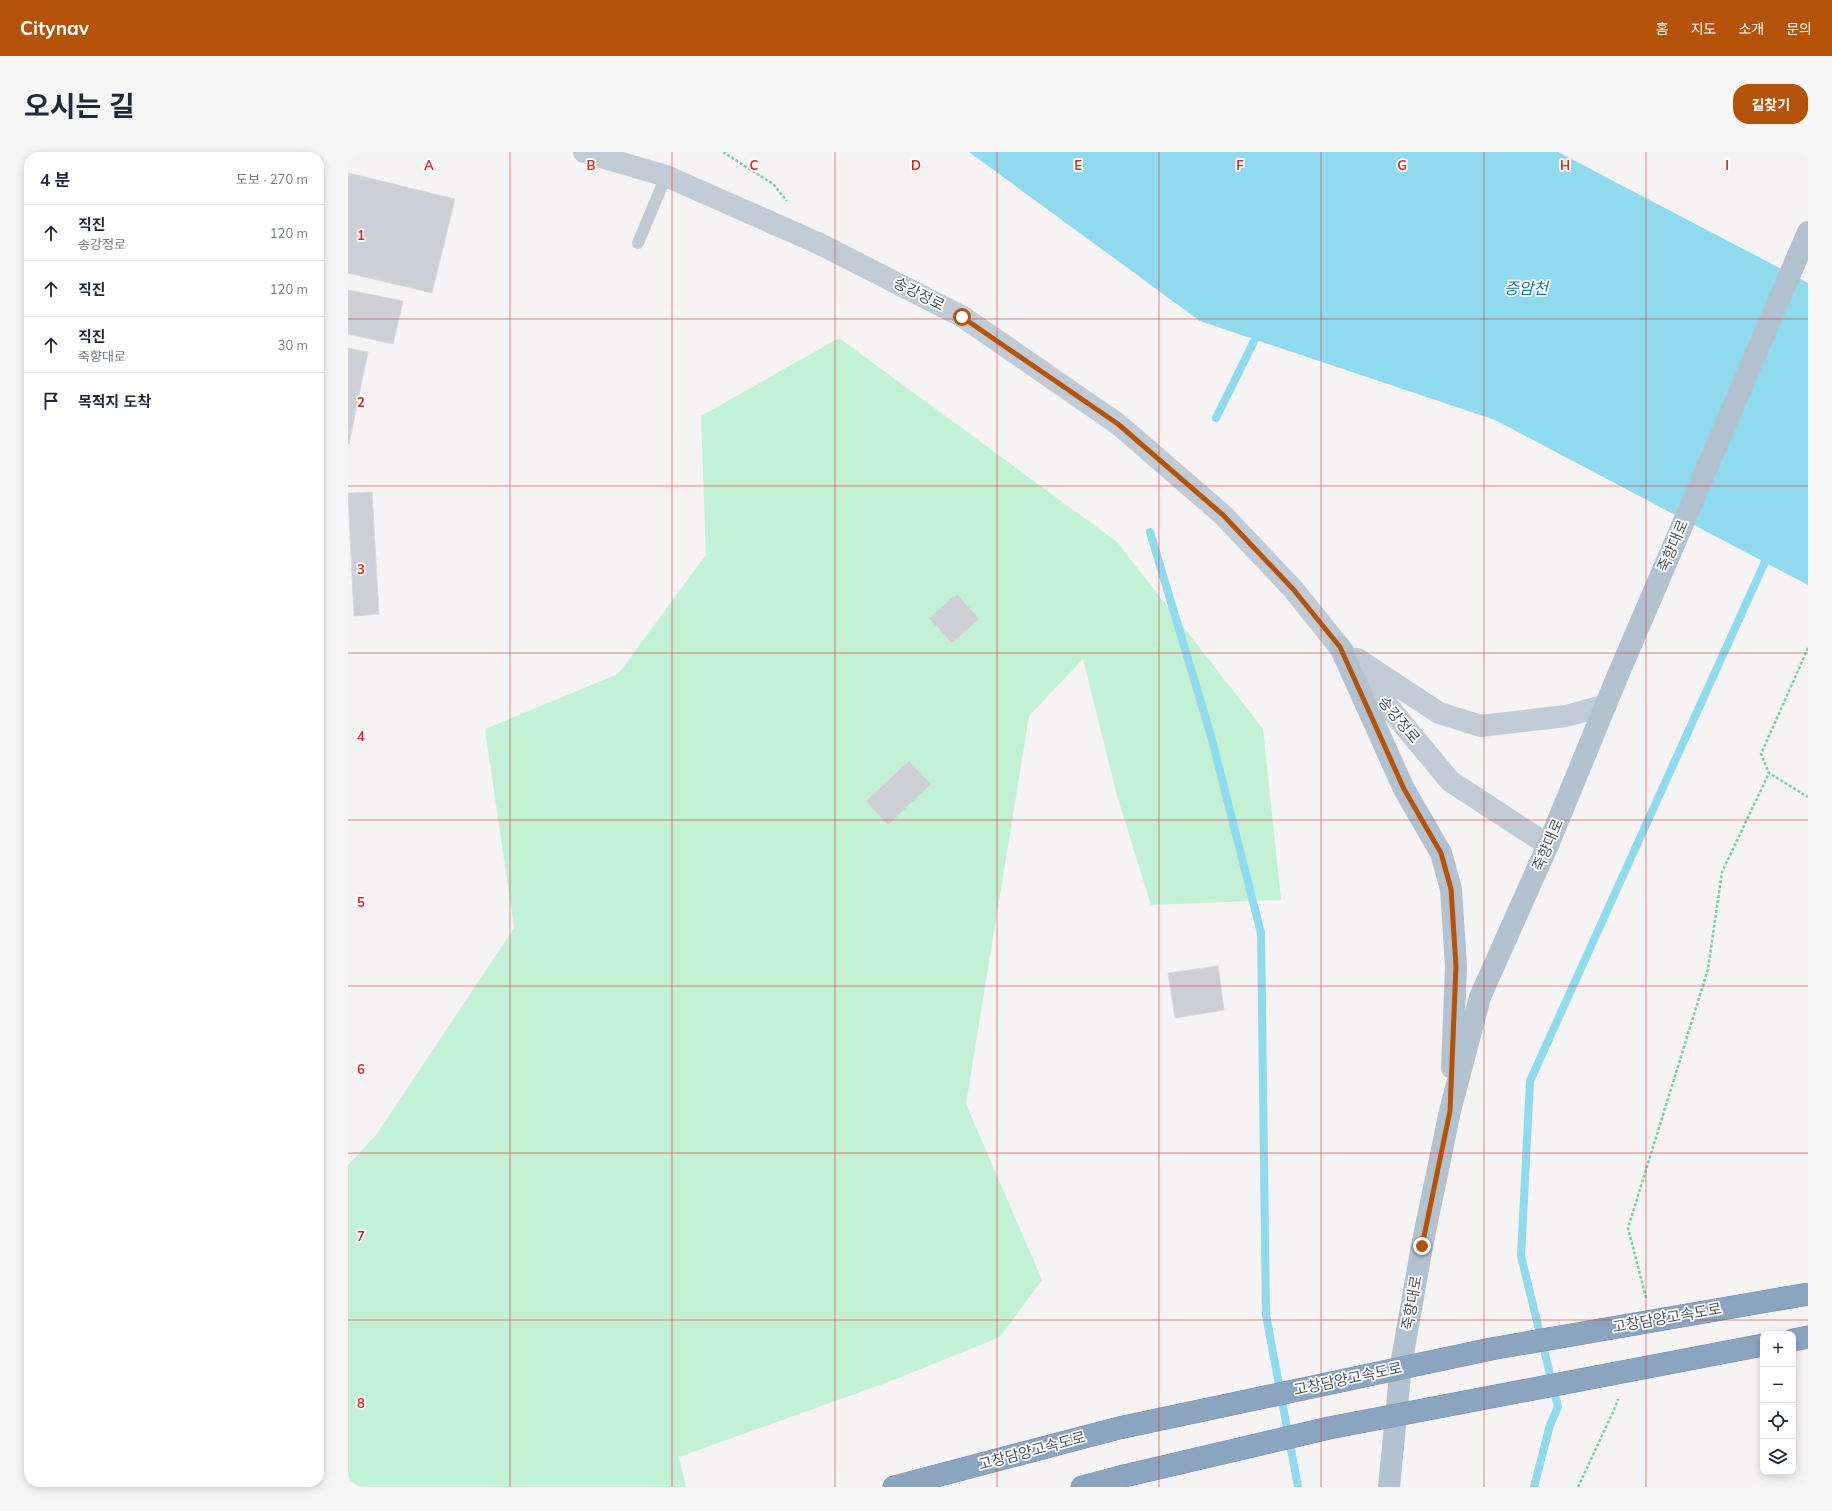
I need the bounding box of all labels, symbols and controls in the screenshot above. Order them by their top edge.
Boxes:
text: Citynav [20,16,89,40]
text: 홈 [1656,20,1669,38]
text: 지도 [1691,20,1716,38]
text: 소개 [1738,20,1764,38]
text: 문의 [1786,20,1812,38]
button: 길찾기 [1733,84,1808,124]
text: 오시는 길 [24,88,135,123]
text: A [424,157,434,173]
text: B [587,157,596,173]
text: C [750,157,759,173]
text: D [911,157,921,173]
text: E [1074,157,1082,173]
text: F [1236,157,1244,173]
text: G [1397,157,1407,173]
text: H [1560,157,1570,173]
text: I [1725,157,1729,173]
text: 4 분 [40,169,71,190]
text: 도보 · 270 m [236,171,308,187]
text: 직진 [78,215,106,234]
icon: ahead [40,222,62,244]
text: 120 m [270,225,308,241]
text: 1 [357,227,365,243]
text: 송강정로 [78,236,126,252]
street label: 송강정로 [890,273,948,315]
icon: ahead [40,278,62,300]
water label: 증암천 [1504,278,1550,298]
text: 직진 [78,280,106,299]
text: 120 m [270,281,308,297]
route start [953,308,971,326]
text: 직진 [78,327,106,346]
icon: ahead [40,334,62,356]
text: 30 m [278,337,308,353]
text: 죽향대로 [78,348,126,364]
icon: arrive [40,390,62,412]
text: 목적지 도착 [78,392,151,411]
text: 2 [357,394,365,410]
street label: 죽향대로 [1653,517,1692,575]
text: 3 [357,561,365,577]
street label: 송강정로 [1374,692,1424,747]
text: 4 [357,728,365,744]
street label: 죽향대로 [1528,816,1567,874]
text: 5 [357,894,365,910]
text: 6 [357,1061,365,1077]
text: 7 [357,1228,365,1244]
route end [1413,1237,1431,1255]
street label: 죽향대로 [1397,1274,1426,1332]
street label: 고창담양고속도로 [1611,1299,1723,1336]
map controls [1760,1331,1796,1475]
button: + [1760,1331,1796,1367]
street label: 고창담양고속도로 [1292,1358,1404,1399]
button: − [1760,1367,1796,1403]
text: 8 [357,1395,365,1411]
button: locate [1760,1403,1796,1439]
street label: 고창담양고속도로 [976,1427,1088,1474]
button: layers [1760,1439,1796,1475]

